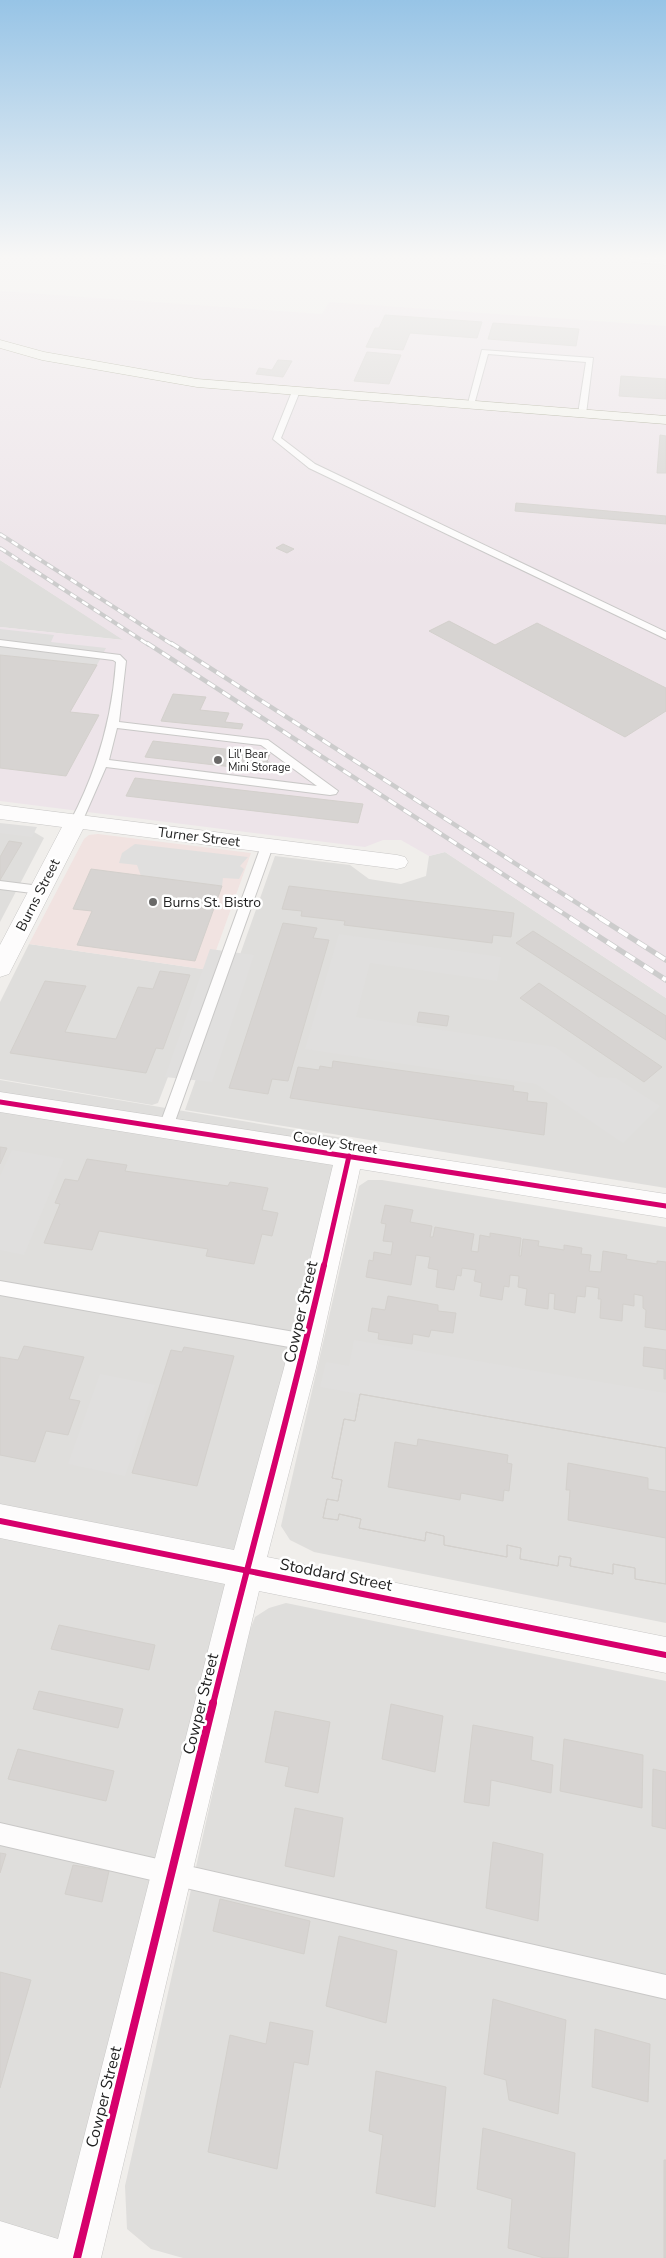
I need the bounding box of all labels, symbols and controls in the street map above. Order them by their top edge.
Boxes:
place label: Lil' Bear Mini Storage [228,747,290,775]
marker: Lil' Bear Mini Storage [212,754,224,766]
street label: Turner Street [157,823,241,851]
street label: Burns Street [12,855,64,934]
place label: Burns St. Bistro [163,893,261,912]
marker: Burns St. Bistro [147,896,159,908]
street label: Cooley Street [292,1127,379,1159]
street label: Cowper Street [279,1259,323,1365]
street label: Stoddard Street [278,1553,394,1597]
street label: Cowper Street [178,1651,224,1757]
street label: Cowper Street [81,2044,127,2150]

